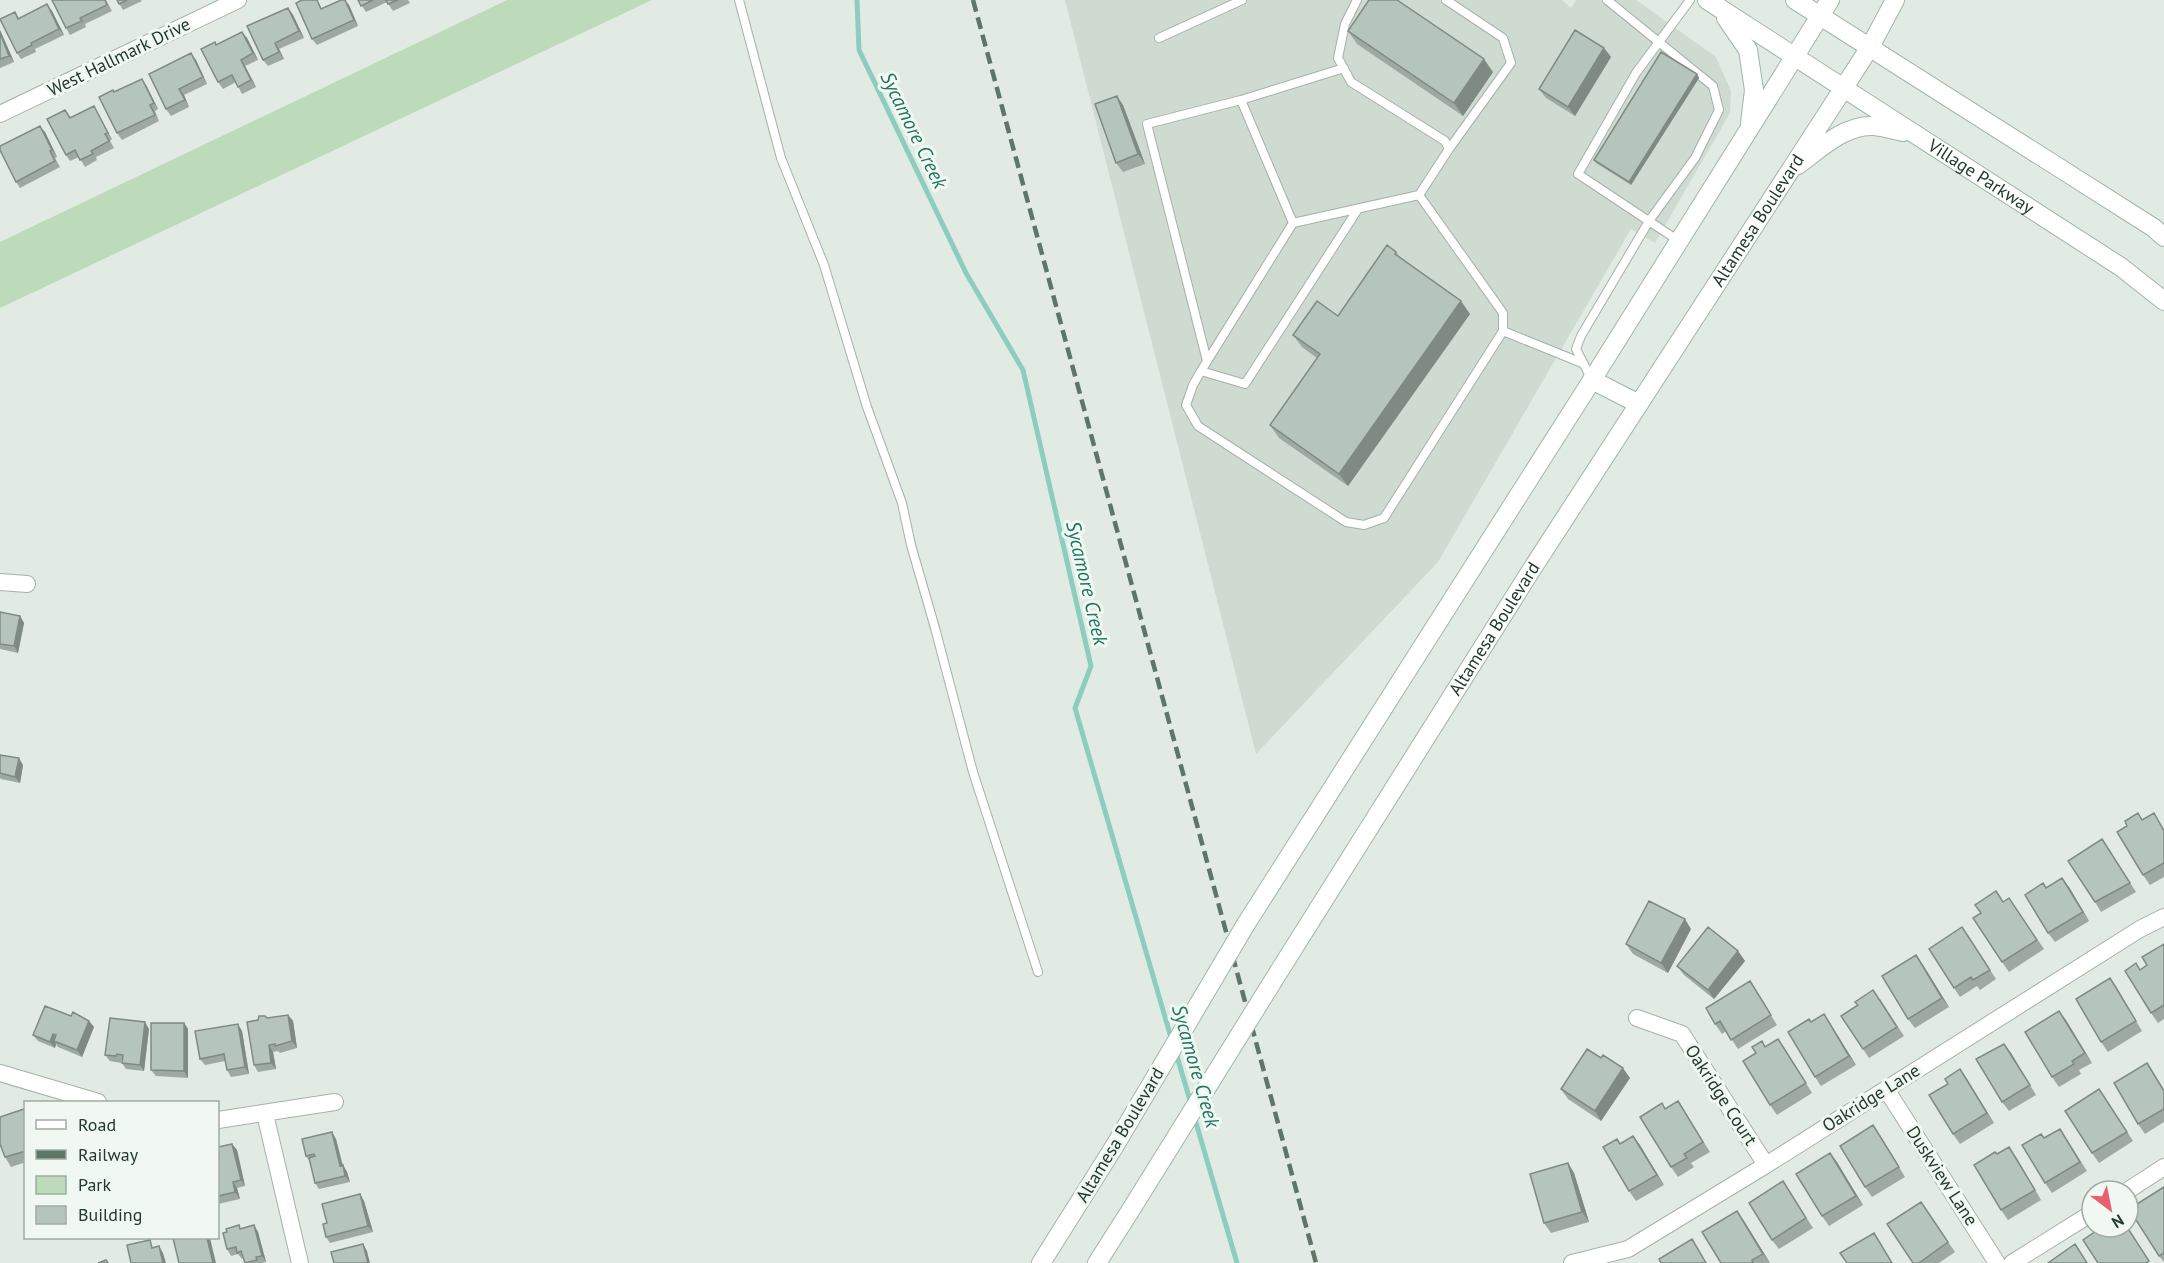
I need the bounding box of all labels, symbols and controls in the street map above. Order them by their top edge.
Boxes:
street label: West Hallmark Drive [44,12,194,101]
water label: Sycamore Creek [875,67,954,194]
street label: Village Parkway [1923,133,2039,219]
street label: Altamesa Boulevard [1706,150,1809,291]
water label: Sycamore Creek [1060,518,1114,649]
street label: Altamesa Boulevard [1443,557,1544,700]
water label: Sycamore Creek [1166,1001,1226,1131]
street label: Oakridge Court [1680,1040,1763,1150]
street label: Oakridge Lane [1818,1058,1924,1137]
street label: Altamesa Boulevard [1070,1063,1169,1206]
legend [24,1101,219,1239]
text: Road [78,1113,116,1136]
street label: Duskview Lane [1902,1121,1983,1230]
text: Railway [78,1143,139,1166]
text: Park [78,1173,111,1196]
north arrow [2080,1179,2140,1239]
text: Building [78,1203,142,1226]
text: N [2108,1210,2128,1233]

